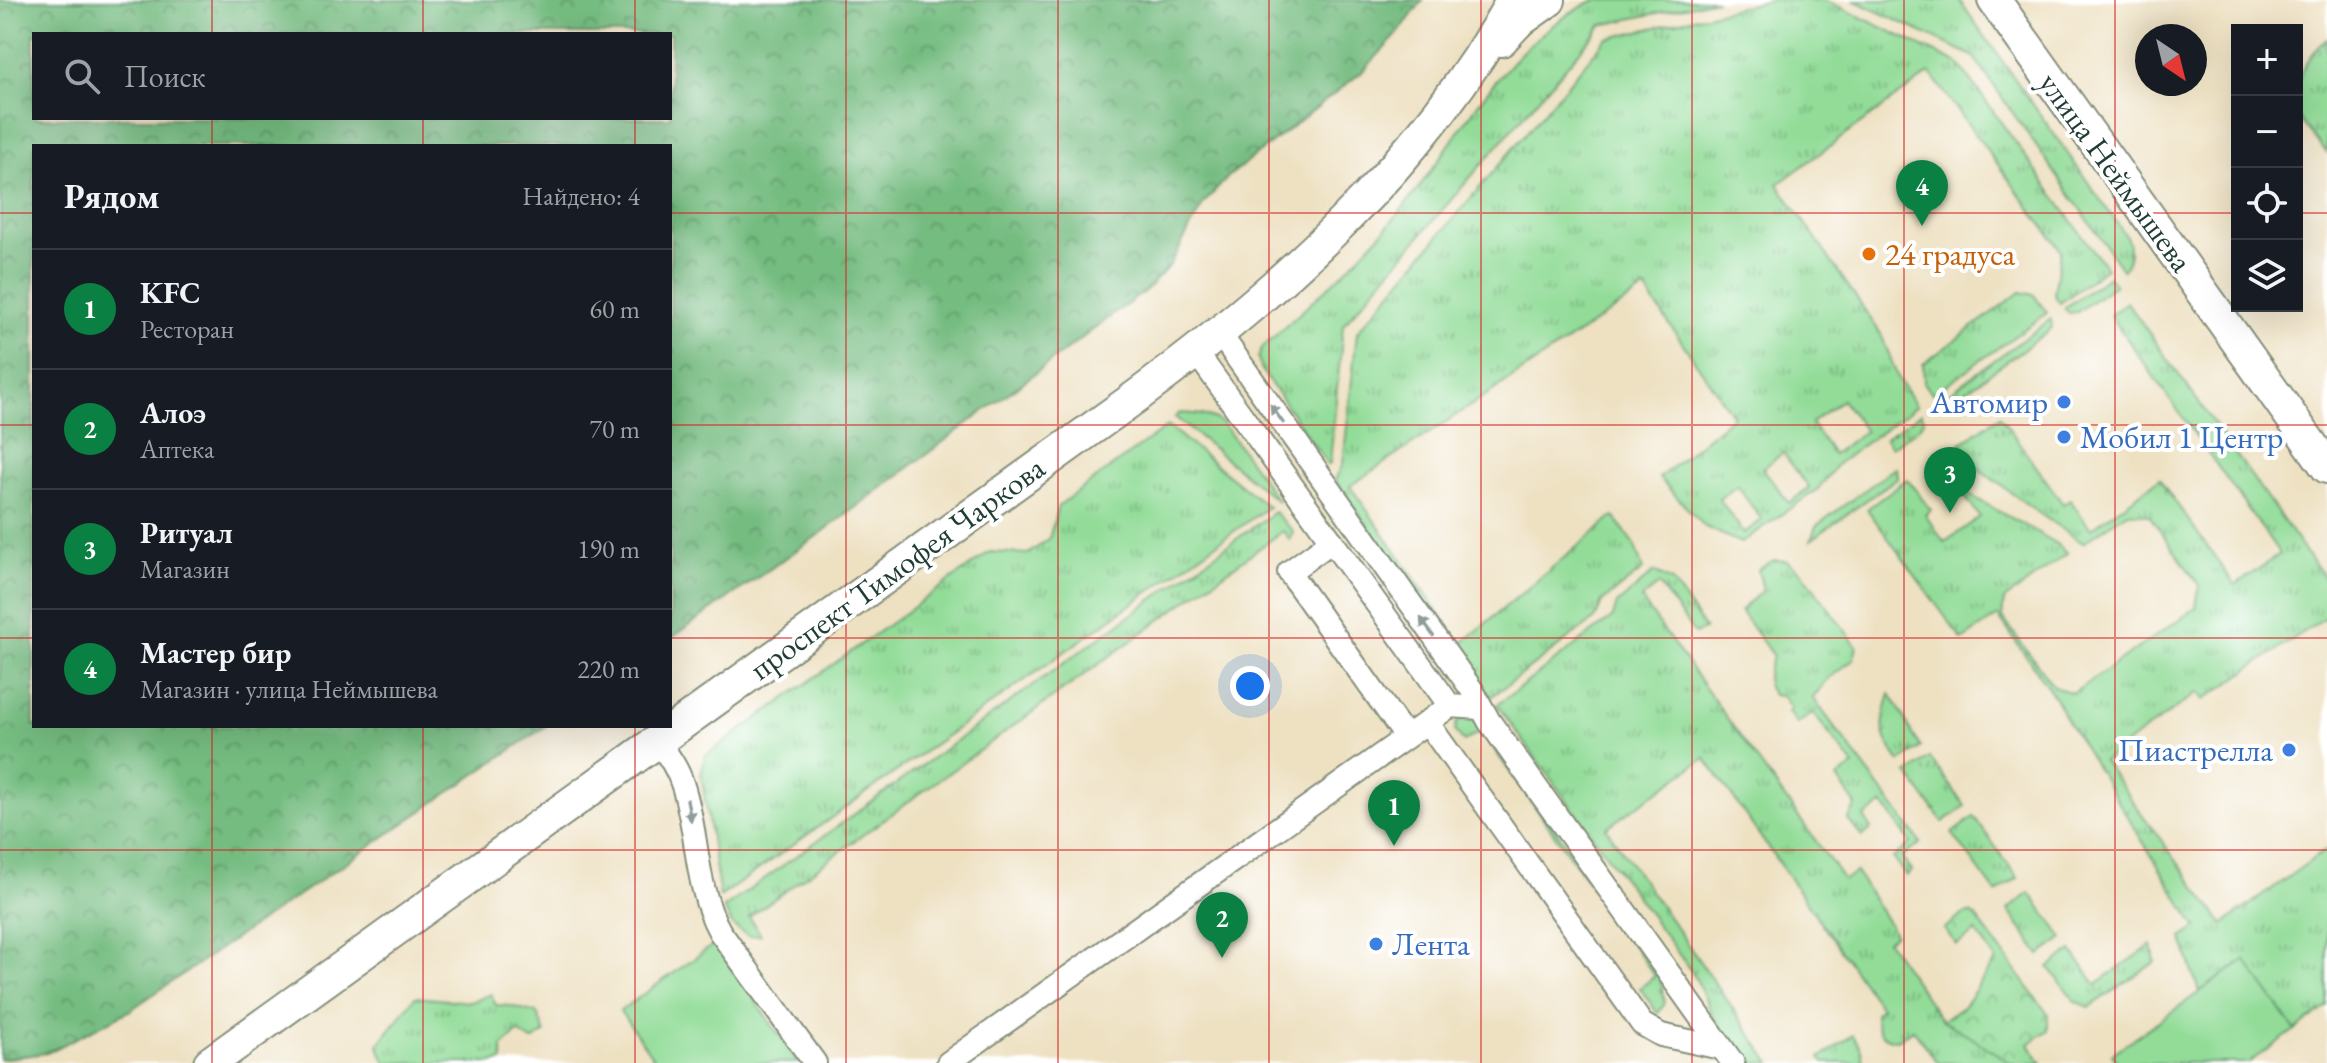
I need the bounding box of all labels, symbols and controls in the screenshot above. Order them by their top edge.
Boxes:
north arrow [2135,24,2207,96]
map controls [2231,24,2303,312]
button: + [2231,24,2303,96]
search box [32,32,672,120]
icon: search [60,54,104,98]
text: Поиск [124,57,206,96]
street label: улица Неймышева [2029,64,2203,280]
button: − [2231,96,2303,168]
pin: 4 [1896,160,1948,226]
button: locate [2231,168,2303,240]
text: Рядом [64,174,159,218]
text: Найдено: 4 [522,179,640,213]
place label: 24 градуса [1885,233,2016,275]
button: layers [2231,240,2303,312]
marker: 24 градуса [1860,245,1878,263]
text: KFC [140,273,201,312]
text: 1 [83,292,97,326]
text: 60 m [590,292,640,326]
text: Ресторан [140,312,234,346]
place label: Автомир [1929,381,2048,423]
text: Алоэ [140,393,206,432]
marker: Автомир [2055,393,2073,411]
one-way arrow [1270,404,1285,425]
text: 2 [83,412,97,446]
text: 70 m [590,412,640,446]
place label: Мобил 1 Центр [2080,416,2283,458]
marker: Мобил 1 Центр [2055,428,2073,446]
text: Аптека [140,432,214,466]
street label: проспект Тимофея Чаркова [741,446,1053,689]
pin: 3 [1924,447,1976,513]
text: Ритуал [140,513,233,552]
text: 3 [83,532,97,566]
text: 190 m [577,532,640,566]
text: Магазин [140,552,230,586]
one-way arrow [1420,616,1435,637]
text: Мастер бир [140,633,291,672]
text: 4 [83,652,97,686]
text: 220 m [577,652,640,686]
your location [1230,666,1270,706]
text: Магазин · улица Неймышева [140,672,438,706]
place label: Пиастрелла [2118,729,2273,771]
marker: Пиастрелла [2280,741,2298,759]
pin: 1 [1368,780,1420,846]
one-way arrow [683,798,696,823]
pin: 2 [1196,892,1248,958]
place label: Лента [1392,923,1470,965]
marker: Лента [1367,935,1385,953]

